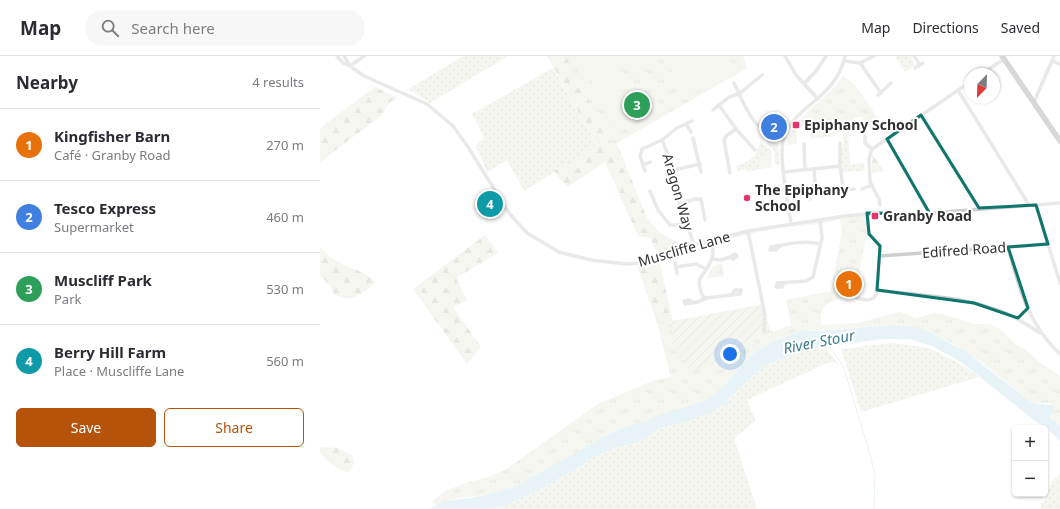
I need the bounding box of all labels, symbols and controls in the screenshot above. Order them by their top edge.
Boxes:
search box [85,10,365,46]
text: Map [20,15,61,41]
icon: search [99,17,121,39]
text: Search here [131,18,215,38]
text: Map [861,18,890,37]
text: Directions [912,18,979,37]
text: Saved [1001,18,1040,37]
north arrow [964,68,1000,104]
text: Nearby [16,71,78,94]
text: 4 results [252,73,304,91]
pin: 3 [624,90,650,120]
pin: 2 [761,112,787,142]
place label: Epiphany School [804,115,918,134]
marker: Epiphany School [791,120,801,130]
text: Kingfisher Barn [54,126,170,146]
text: 1 [25,136,33,154]
text: 270 m [266,136,304,154]
text: Café · Granby Road [54,146,170,164]
street label: Aragon Way [658,151,699,233]
place label: The Epiphany School [755,180,848,215]
pin: 4 [477,189,503,219]
marker: The Epiphany School [742,193,752,203]
text: Tesco Express [54,198,156,218]
place label: Granby Road [883,206,972,225]
text: 2 [25,208,33,226]
text: 460 m [266,208,304,226]
marker: Granby Road [870,211,880,221]
text: Supermarket [54,218,134,236]
street label: Muscliffe Lane [636,226,732,271]
street label: Edifred Road [921,237,1007,262]
pin: 1 [836,269,862,299]
text: Muscliff Park [54,270,152,290]
text: 3 [25,280,33,298]
text: 530 m [266,280,304,298]
text: Park [54,290,81,308]
water label: River Stour [781,324,857,358]
text: Berry Hill Farm [54,342,166,362]
your location [720,344,740,364]
text: 4 [25,352,33,370]
text: 560 m [266,352,304,370]
text: Place · Muscliffe Lane [54,362,184,380]
button: Save [16,408,156,447]
button: Share [164,408,304,447]
map controls [1012,425,1048,497]
button: + [1012,425,1048,461]
button: − [1012,461,1048,497]

